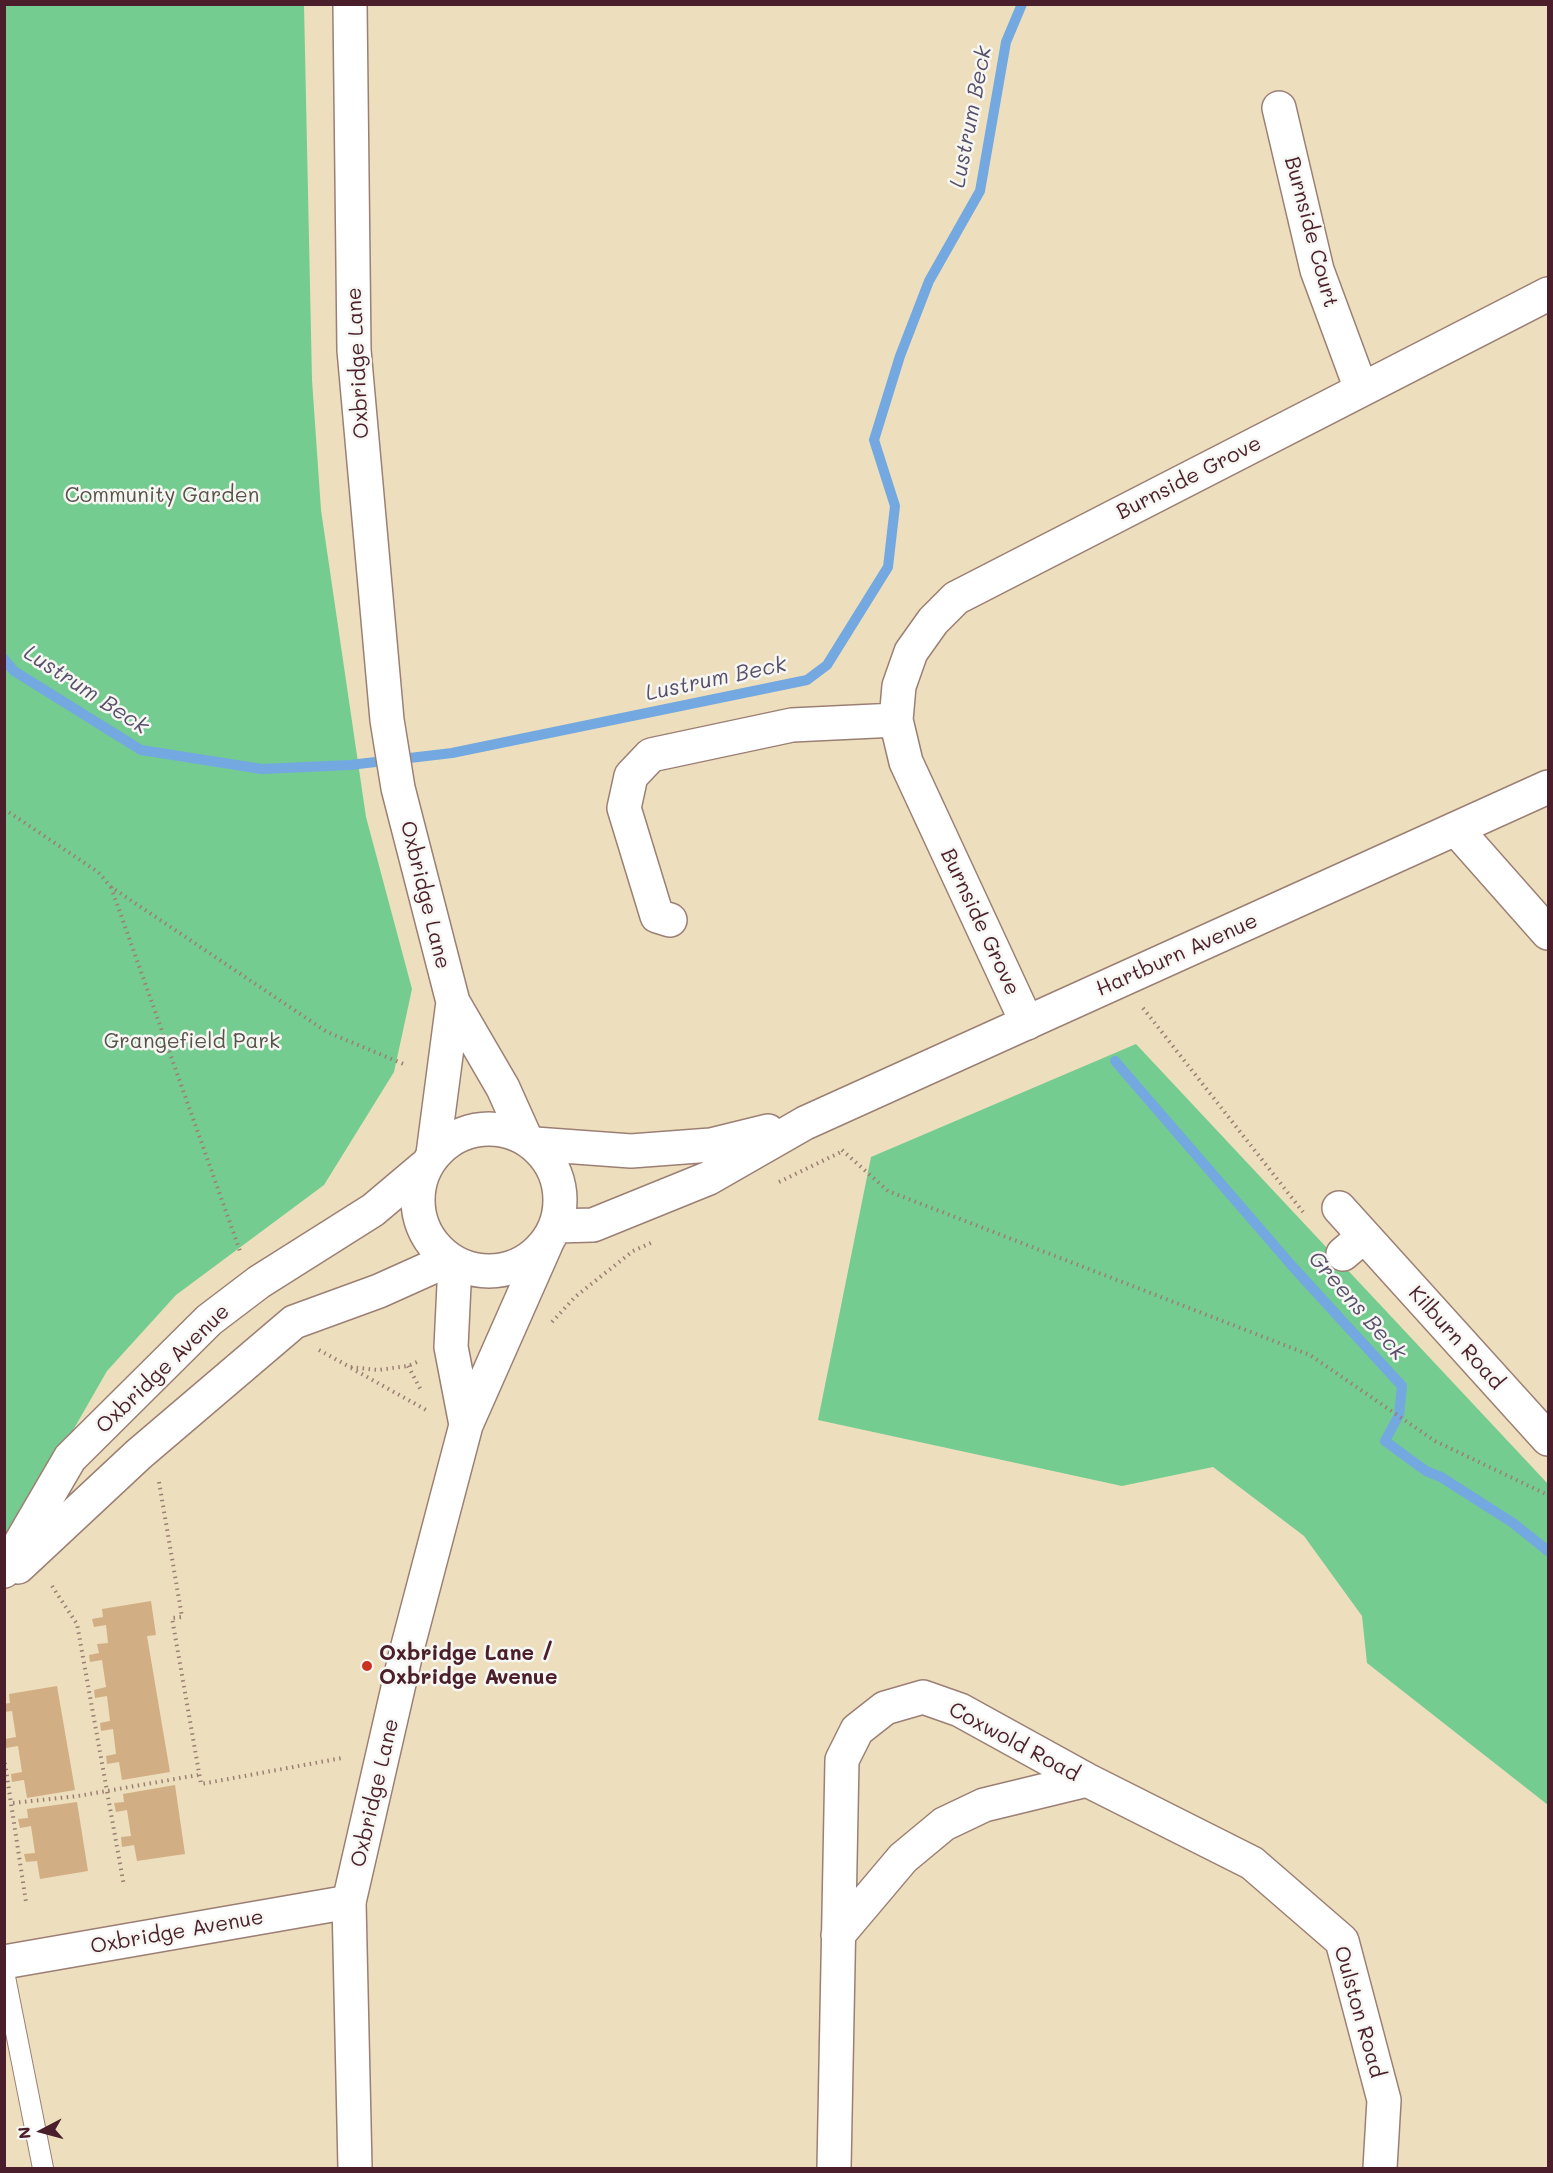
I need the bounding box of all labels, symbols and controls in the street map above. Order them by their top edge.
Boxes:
water label: Lustrum Beck [944,44,998,190]
street label: Burnside Court [1279,154,1343,310]
street label: Oxbridge Lane [341,287,375,439]
street label: Burnside Grove [1112,431,1266,525]
park label: Community Garden [65,483,259,509]
water label: Lustrum Beck [19,640,153,740]
water label: Lustrum Beck [643,651,789,707]
street label: Oxbridge Lane [394,818,456,972]
street label: Burnside Grove [935,845,1025,999]
street label: Hartburn Avenue [1092,908,1262,1002]
park label: Grangefield Park [104,1029,280,1055]
water label: Greens Beck [1302,1246,1412,1366]
street label: Kilburn Road [1403,1281,1509,1395]
street label: Oxbridge Avenue [91,1299,235,1439]
place label: Oxbridge Lane / Oxbridge Avenue [379,1641,557,1691]
marker: Oxbridge Lane / Oxbridge Avenue [360,1659,374,1673]
street label: Coxwold Road [944,1697,1084,1787]
street label: Oxbridge Lane [346,1716,404,1870]
street label: Oxbridge Avenue [88,1904,266,1960]
street label: Oulston Road [1328,1943,1390,2081]
north arrow [12,2101,72,2161]
text: N [13,2126,35,2140]

